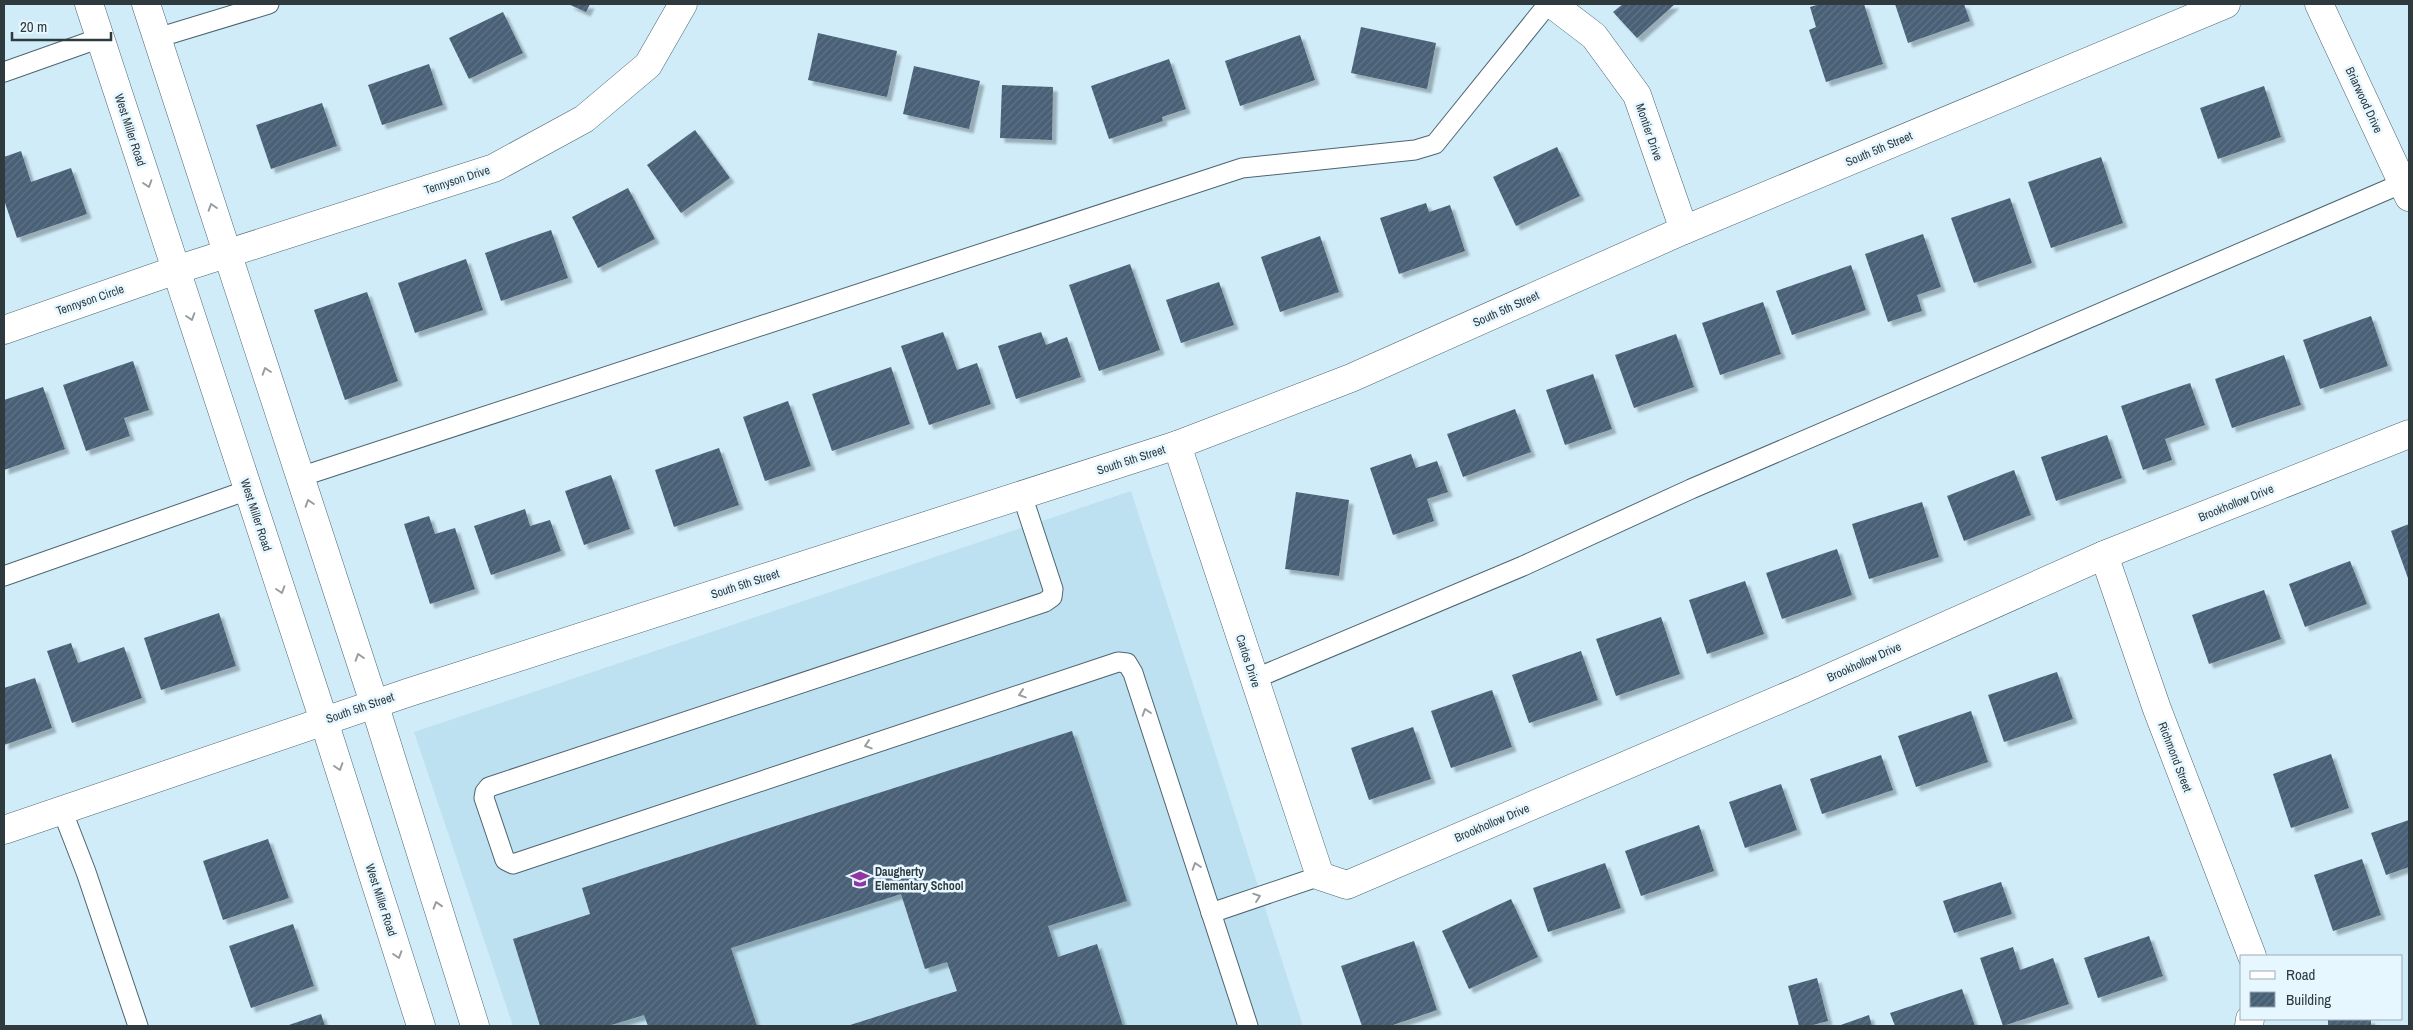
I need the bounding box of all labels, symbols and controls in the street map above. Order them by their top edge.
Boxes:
scale bar [12,10,111,42]
text: 20 m [20,16,47,37]
street label: Briarwood Drive [2342,64,2386,136]
street label: West Miller Road [111,92,149,168]
street label: Montier Drive [1632,101,1666,163]
street label: South 5th Street [1843,128,1915,170]
street label: Tennyson Drive [422,162,492,198]
one-way arrow [142,180,152,188]
one-way arrow [208,204,218,212]
street label: Tennyson Circle [54,281,126,319]
street label: South 5th Street [1470,287,1542,331]
one-way arrow [186,312,196,320]
one-way arrow [261,367,271,376]
street label: South 5th Street [1095,441,1168,479]
street label: West Miller Road [237,477,275,553]
street label: Brookhollow Drive [2196,481,2276,525]
one-way arrow [304,499,314,507]
street label: South 5th Street [709,565,782,603]
one-way arrow [275,586,285,594]
street label: Carlos Drive [1232,633,1264,689]
street label: Brookhollow Drive [1824,638,1904,686]
one-way arrow [355,653,365,662]
one-way arrow [1019,688,1027,698]
street label: South 5th Street [324,689,396,727]
one-way arrow [1141,708,1151,717]
street label: Richmond Street [2154,720,2196,795]
one-way arrow [864,740,873,750]
one-way arrow [333,762,343,771]
street label: Brookhollow Drive [1452,800,1532,846]
street label: West Miller Road [362,862,400,938]
one-way arrow [1192,863,1202,871]
place label: Daugherty Elementary School [875,864,964,894]
school or university icon: Daugherty Elementary School [849,868,871,890]
one-way arrow [1252,893,1261,903]
one-way arrow [433,901,443,910]
one-way arrow [393,951,403,959]
legend [2240,955,2403,1020]
text: Road [2286,964,2315,985]
text: Building [2286,989,2331,1010]

